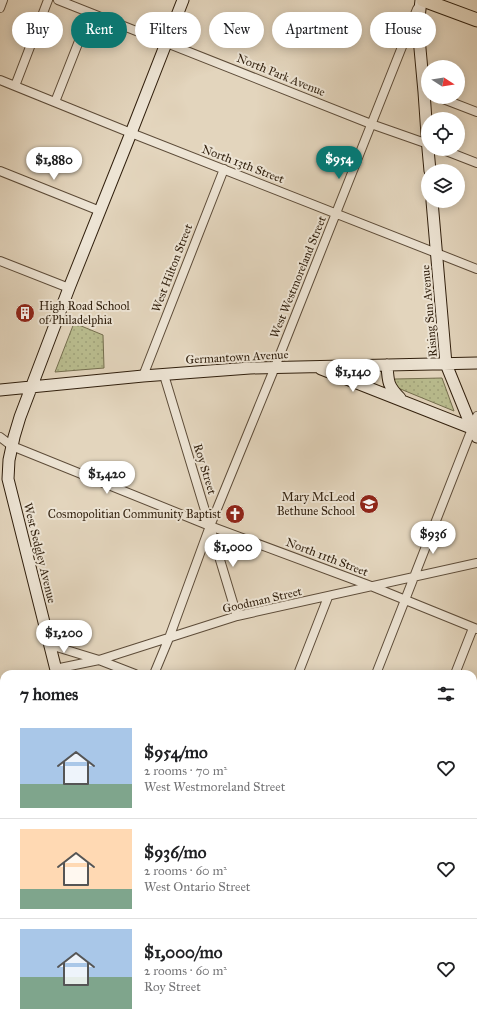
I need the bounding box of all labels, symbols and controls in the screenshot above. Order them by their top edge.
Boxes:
chip: Buy [12,12,63,48]
chip: Rent [71,12,127,48]
chip: Filters [135,12,201,48]
chip: New [209,12,264,48]
chip: Apartment [272,12,362,48]
chip: House [370,12,436,48]
street label: North Park Avenue [235,51,327,99]
north arrow [421,60,465,104]
map controls [421,60,465,208]
button: locate [421,112,465,156]
street label: North 13th Street [200,142,287,186]
pin: $954 [315,146,363,180]
pin: $1,880 [21,147,87,181]
text: $954 [325,151,353,167]
text: $1,880 [35,152,73,168]
button: layers [421,164,465,208]
street label: West Westmoreland Street [267,213,329,340]
street label: West Hilton Street [149,221,196,314]
street label: Rising Sun Avenue [418,264,441,358]
place label: High Road School of Philadelphia [39,299,130,327]
building icon: High Road School of Philadelphia [14,302,36,324]
street label: Germantown Avenue [185,347,289,367]
pin: $1,140 [320,359,386,393]
text: $1,140 [335,364,371,380]
street label: Roy Street [191,442,220,497]
pin: $1,420 [74,461,140,495]
text: $1,420 [88,466,126,482]
place label: Mary McLeod Bethune School [277,490,356,518]
school or university icon: Mary McLeod Bethune School [358,493,380,515]
street label: West Sedgley Avenue [20,501,59,605]
church icon: Cosmopolitian Community Baptist [224,503,246,525]
place label: Cosmopolitian Community Baptist [48,507,222,521]
pin: $936 [409,521,457,555]
text: $936 [420,526,446,542]
pin: $1,000 [200,534,266,568]
street label: North 11th Street [284,535,371,579]
text: $1,000 [214,539,253,555]
street label: Goodman Street [221,584,304,616]
pin: $1,200 [31,620,97,654]
text: $1,200 [45,625,83,641]
icon: filters [435,683,457,705]
text: 7 homes [20,684,78,705]
text: $954/mo [144,742,208,763]
icon: home [52,744,100,792]
icon: heart [435,757,457,779]
text: 2 rooms · 70 m² [144,763,227,779]
text: West Westmoreland Street [144,779,285,795]
text: $936/mo [144,842,206,863]
icon: home [52,845,100,893]
icon: heart [435,858,457,880]
text: 2 rooms · 60 m² [144,863,227,879]
text: West Ontario Street [144,879,250,895]
text: $1,000/mo [144,942,222,963]
icon: home [52,945,100,993]
icon: heart [435,958,457,980]
text: 2 rooms · 60 m² [144,963,227,979]
text: Roy Street [144,979,201,995]

